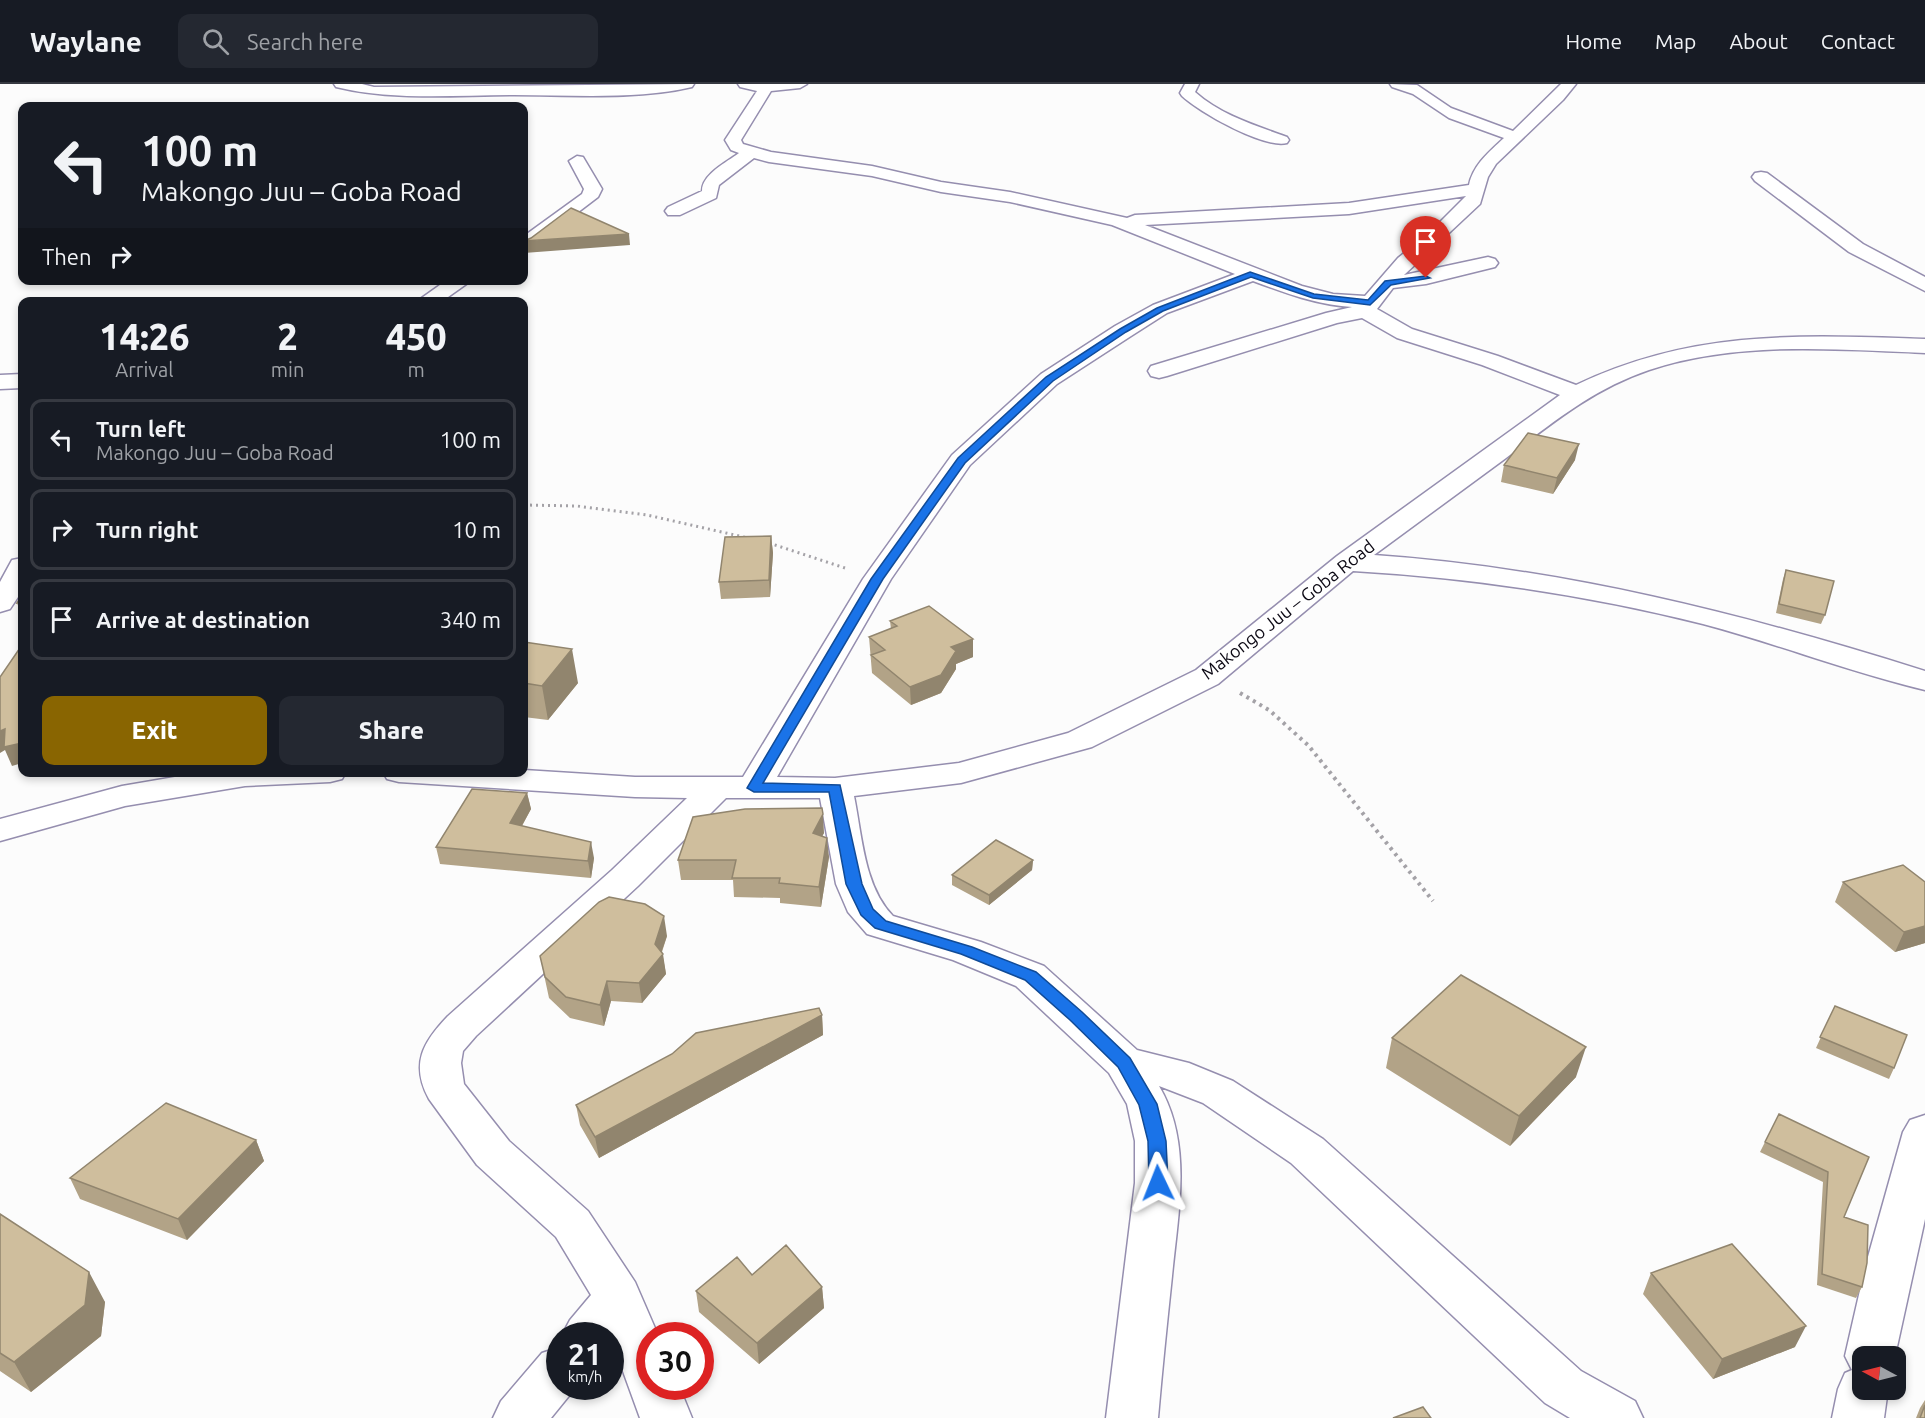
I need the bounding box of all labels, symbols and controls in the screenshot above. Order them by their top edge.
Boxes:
search box [178,14,598,68]
icon: search [199,25,232,58]
text: Waylane [30,26,142,57]
text: Search here [247,29,363,54]
text: Home [1565,29,1622,53]
text: Map [1655,29,1696,53]
text: About [1729,29,1788,53]
text: Contact [1821,29,1895,53]
icon: left [42,126,120,204]
text: 100 m [141,127,258,174]
text: Makongo Juu – Goba Road [141,176,462,206]
pin [1400,216,1451,278]
icon: arrive [1409,225,1442,258]
icon: right [104,240,137,273]
text: Then [42,244,92,269]
text: 14:26 [99,316,189,357]
text: 2 [277,316,298,357]
text: 450 [386,316,447,357]
text: Arrival [115,358,174,381]
text: min [271,358,304,381]
text: m [408,358,425,381]
text: Turn left [96,416,186,441]
icon: left [45,423,78,456]
text: 100 m [440,427,501,452]
text: Makongo Juu – Goba Road [96,441,334,464]
icon: right [45,513,78,546]
text: Turn right [96,517,198,542]
text: 10 m [452,517,501,542]
street label: Makongo Juu – Goba Road [1197,535,1378,683]
icon: arrive [45,603,78,636]
text: Arrive at destination [96,607,310,632]
text: 340 m [440,607,501,632]
button: Exit [42,696,267,765]
button: Share [279,696,504,765]
position arrow [1126,1151,1190,1215]
speed limit sign: 30 [636,1322,714,1400]
text: 21 [568,1337,602,1371]
north arrow [1852,1346,1906,1400]
map controls [1852,1346,1906,1400]
text: km/h [568,1368,602,1385]

